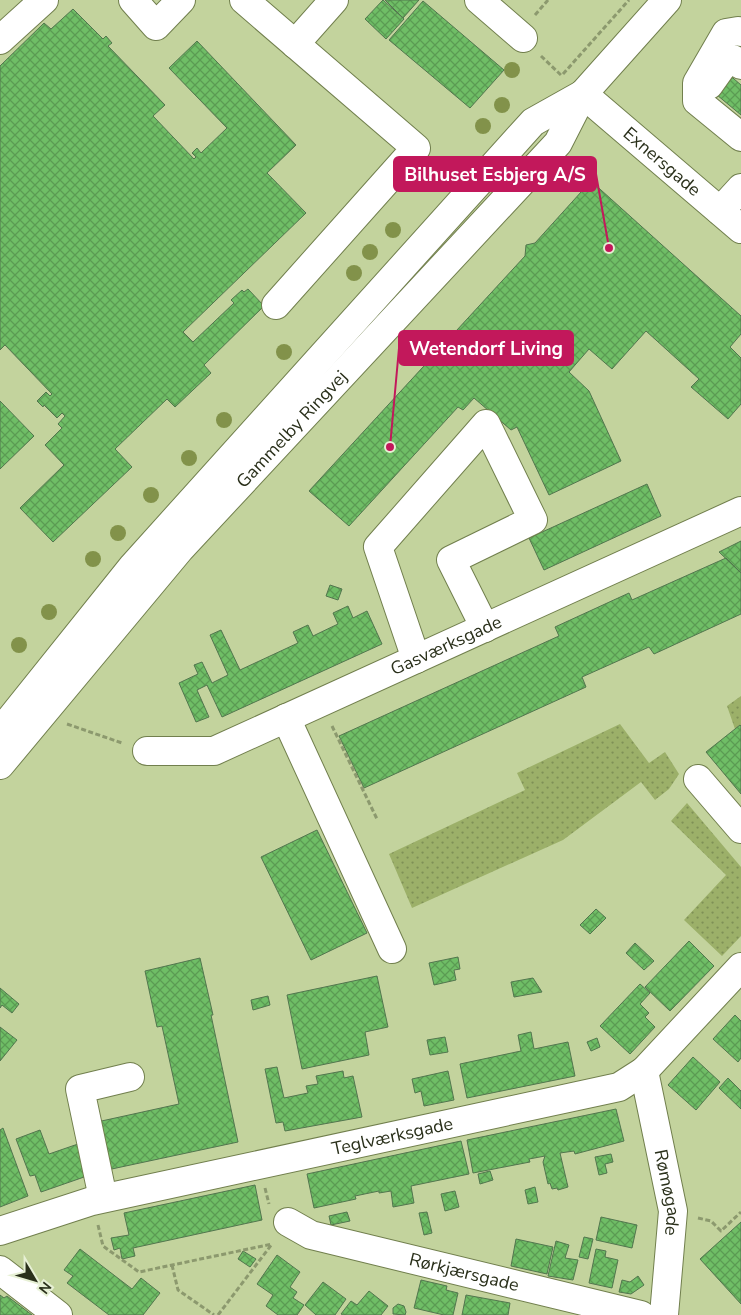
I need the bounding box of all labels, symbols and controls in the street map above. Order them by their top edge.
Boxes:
street label: Exnersgade [618,122,706,202]
callout: Bilhuset Esbjerg A/S [394,157,596,191]
text: Bilhuset Esbjerg A/S [404,162,586,188]
callout: Wetendorf Living [399,331,573,365]
text: Wetendorf Living [409,336,563,362]
street label: Gammelby Ringvej [231,365,352,493]
street label: Gasværksgade [387,610,506,681]
street label: Teglværksgade [329,1111,455,1161]
street label: Rømøgade [649,1147,686,1237]
street label: Rørkjærsgade [407,1247,522,1297]
north arrow [10,1255,60,1305]
text: N [34,1278,56,1298]

